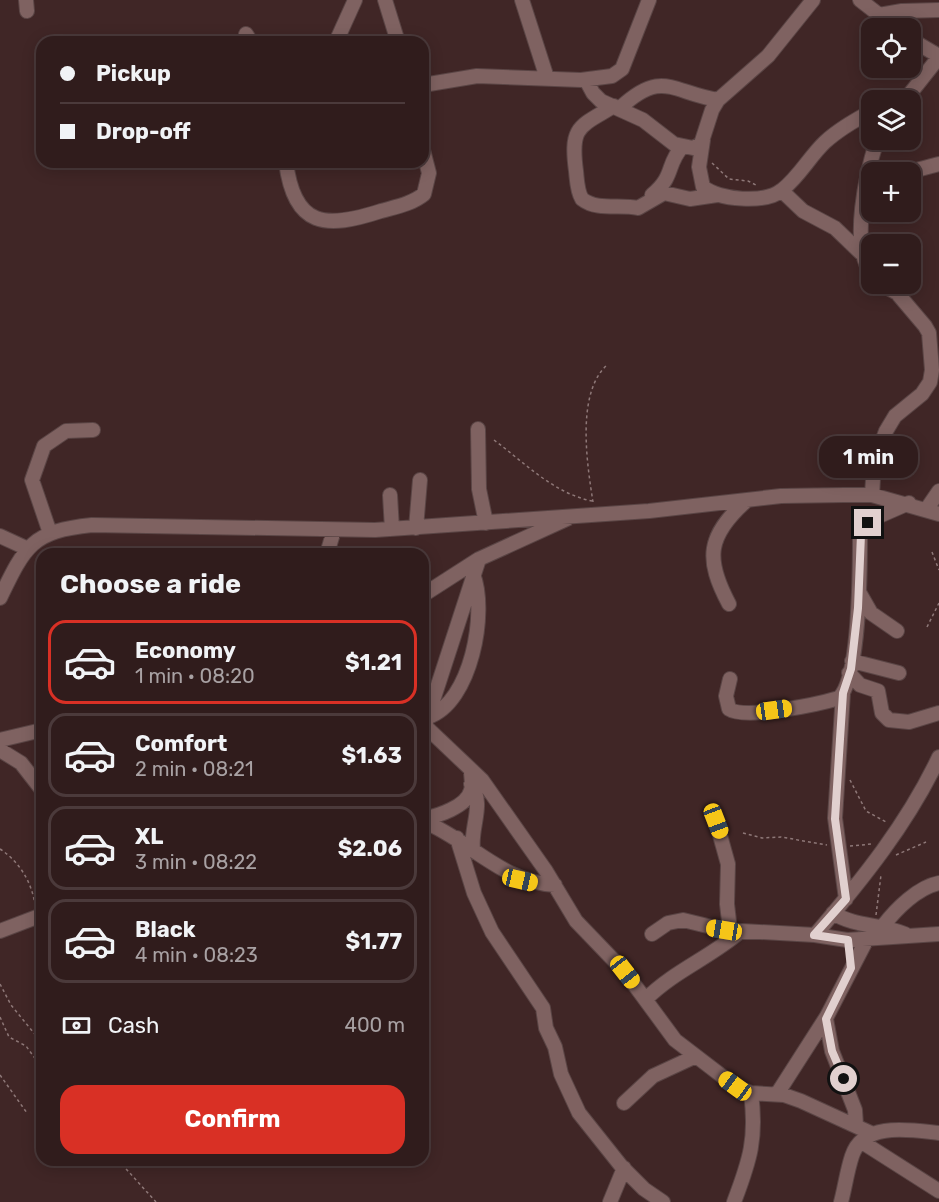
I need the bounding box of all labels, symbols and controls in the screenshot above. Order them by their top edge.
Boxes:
map controls [861,18,921,294]
button: locate [861,18,921,78]
text: Pickup [96,60,171,87]
button: layers [861,90,921,150]
text: Drop-off [96,118,191,145]
button: + [861,162,921,222]
button: − [861,234,921,294]
callout: 1 min [818,436,918,478]
text: 1 min [843,445,894,469]
route end [854,509,881,536]
text: Choose a ride [60,568,241,600]
icon: car [63,635,117,689]
text: Economy [135,637,236,664]
text: $1.21 [345,649,402,676]
text: 1 min · 08:20 [135,664,255,688]
car [755,699,793,721]
icon: car [63,728,117,782]
text: Comfort [135,730,227,757]
text: $1.63 [341,742,402,769]
text: 2 min · 08:21 [135,757,254,781]
car [701,801,731,841]
icon: car [63,821,117,875]
text: XL [135,823,163,850]
text: $2.06 [338,835,402,862]
text: 3 min · 08:22 [135,850,257,874]
car [500,867,540,893]
icon: car [63,914,117,968]
text: Black [135,916,196,943]
car [705,918,743,942]
text: $1.77 [346,928,402,955]
text: 4 min · 08:23 [135,943,258,967]
car [607,952,643,992]
icon: cash [60,1009,93,1042]
text: Cash [108,1012,159,1039]
text: 400 m [345,1013,405,1037]
route start [830,1065,857,1092]
car [715,1068,755,1104]
button: Confirm [60,1085,405,1154]

